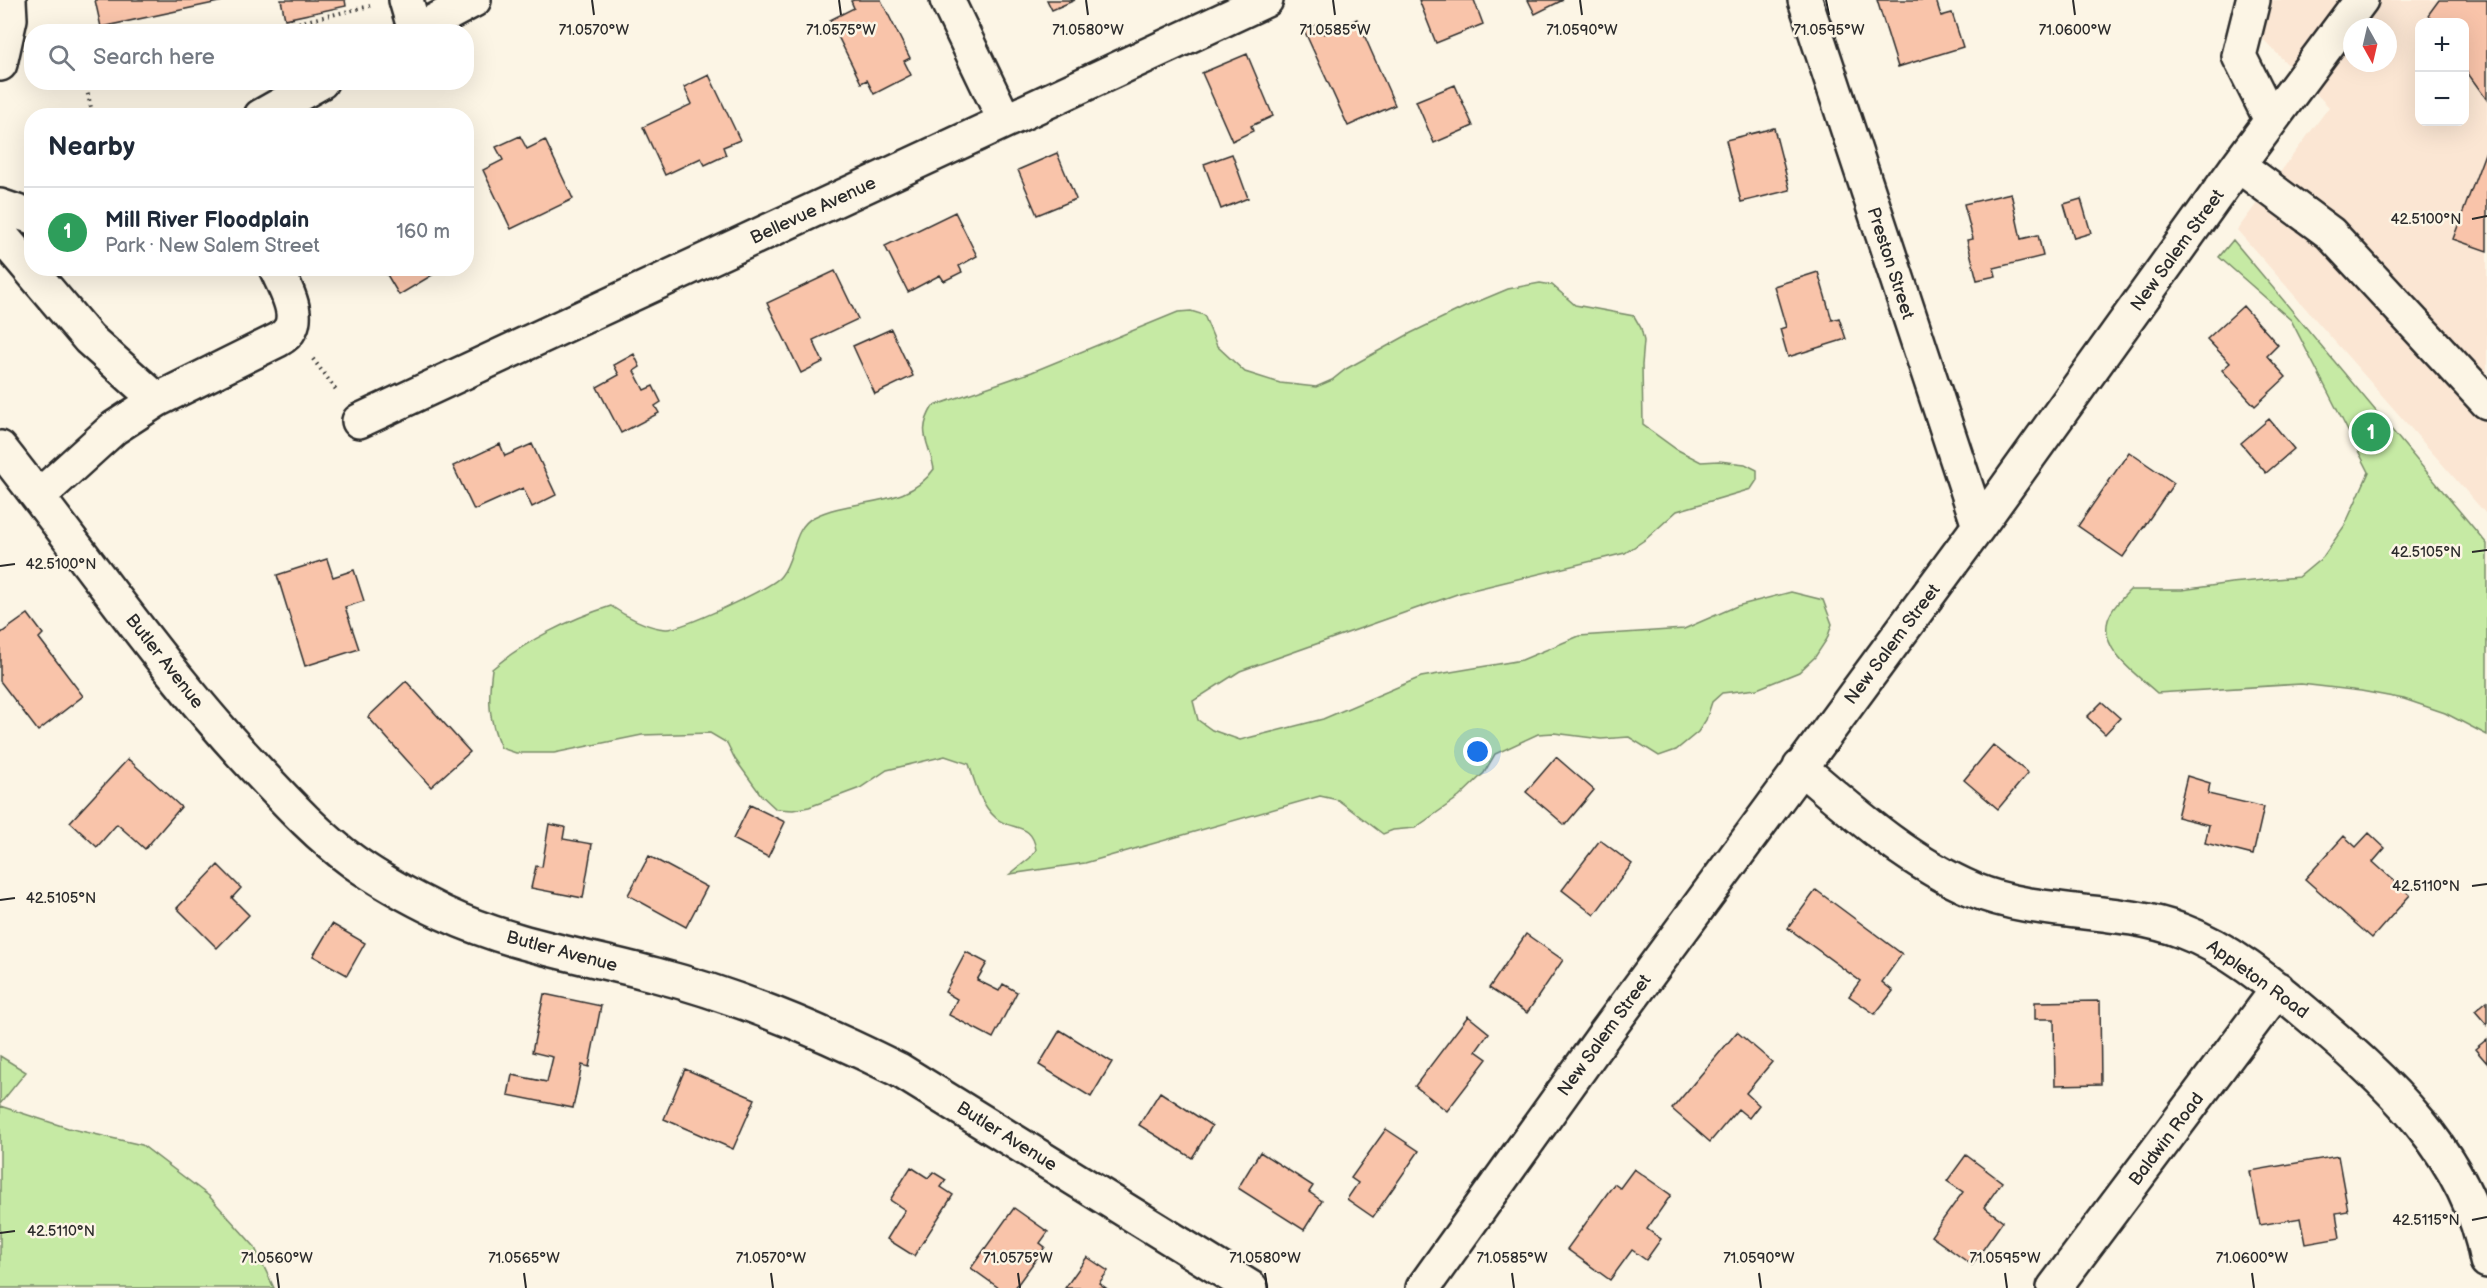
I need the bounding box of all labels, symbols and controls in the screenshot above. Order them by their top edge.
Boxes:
north arrow [2343,18,2397,72]
map controls [2415,18,2469,126]
button: + [2415,18,2469,72]
text: 71.0570°W [559,21,629,40]
text: 71.0575°W [806,21,876,40]
text: 71.0580°W [1052,21,1124,40]
text: 71.0585°W [1299,21,1371,40]
text: 71.0590°W [1546,21,1618,40]
text: 71.0595°W [1793,21,1865,40]
text: 71.0600°W [2039,21,2111,40]
search box [24,24,474,90]
icon: search [45,41,78,74]
text: Search here [93,44,215,71]
button: − [2415,72,2469,126]
text: Nearby [48,132,135,163]
street label: Bellevue Avenue [747,172,880,249]
street label: New Salem Street [2126,185,2229,315]
street label: Preston Street [1863,205,1919,322]
text: Mill River Floodplain [105,207,309,234]
text: 42.5100°N [2390,210,2462,229]
text: 1 [63,220,72,244]
text: 160 m [396,220,450,244]
text: Park · New Salem Street [105,234,320,258]
pin: 1 [2352,410,2390,454]
text: 42.5105°N [2391,543,2461,562]
text: 42.5100°N [25,555,97,574]
street label: New Salem Street [1840,580,1945,709]
street label: Butler Avenue [121,610,208,713]
your location [1463,737,1492,766]
text: 42.5110°N [2392,877,2460,896]
text: 42.5105°N [26,889,96,908]
street label: Butler Avenue [504,927,620,976]
street label: Appleton Road [2203,936,2312,1023]
street label: New Salem Street [1553,970,1656,1100]
street label: Baldwin Road [2125,1089,2208,1190]
street label: Butler Avenue [953,1097,1061,1176]
text: 42.5115°N [2392,1211,2460,1230]
text: 42.5110°N [27,1222,95,1241]
text: 71.0560°W [241,1249,313,1268]
text: 71.0565°W [488,1249,560,1268]
text: 71.0570°W [736,1249,806,1268]
text: 71.0575°W [983,1249,1053,1268]
text: 71.0580°W [1229,1249,1301,1268]
text: 71.0585°W [1476,1249,1548,1268]
text: 71.0590°W [1723,1249,1795,1268]
text: 71.0595°W [1969,1249,2041,1268]
text: 71.0600°W [2216,1249,2288,1268]

